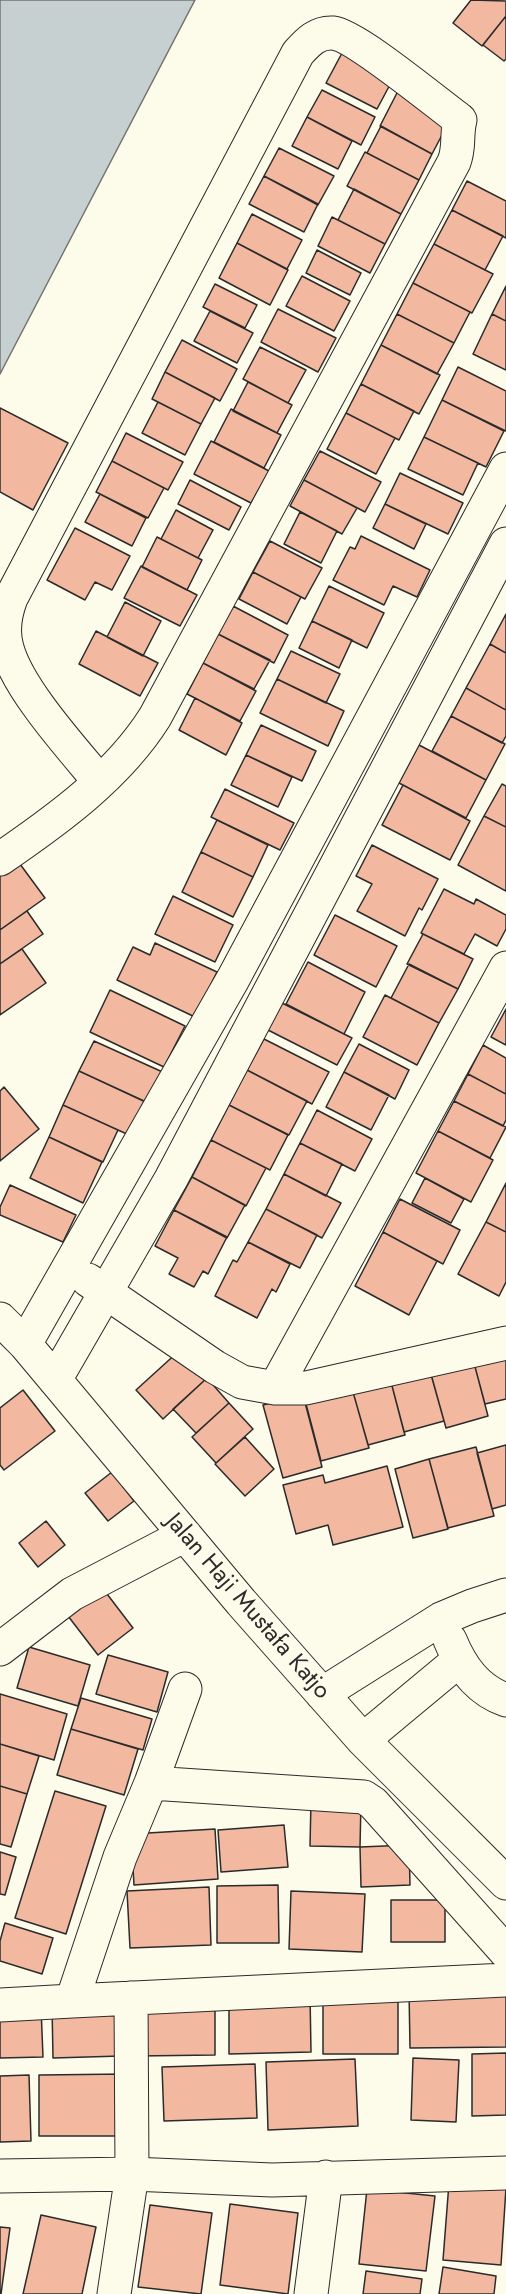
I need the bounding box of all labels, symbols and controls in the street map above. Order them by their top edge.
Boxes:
street label: Jalan Haji Mustafa Katjo [158,1508,336,1706]

